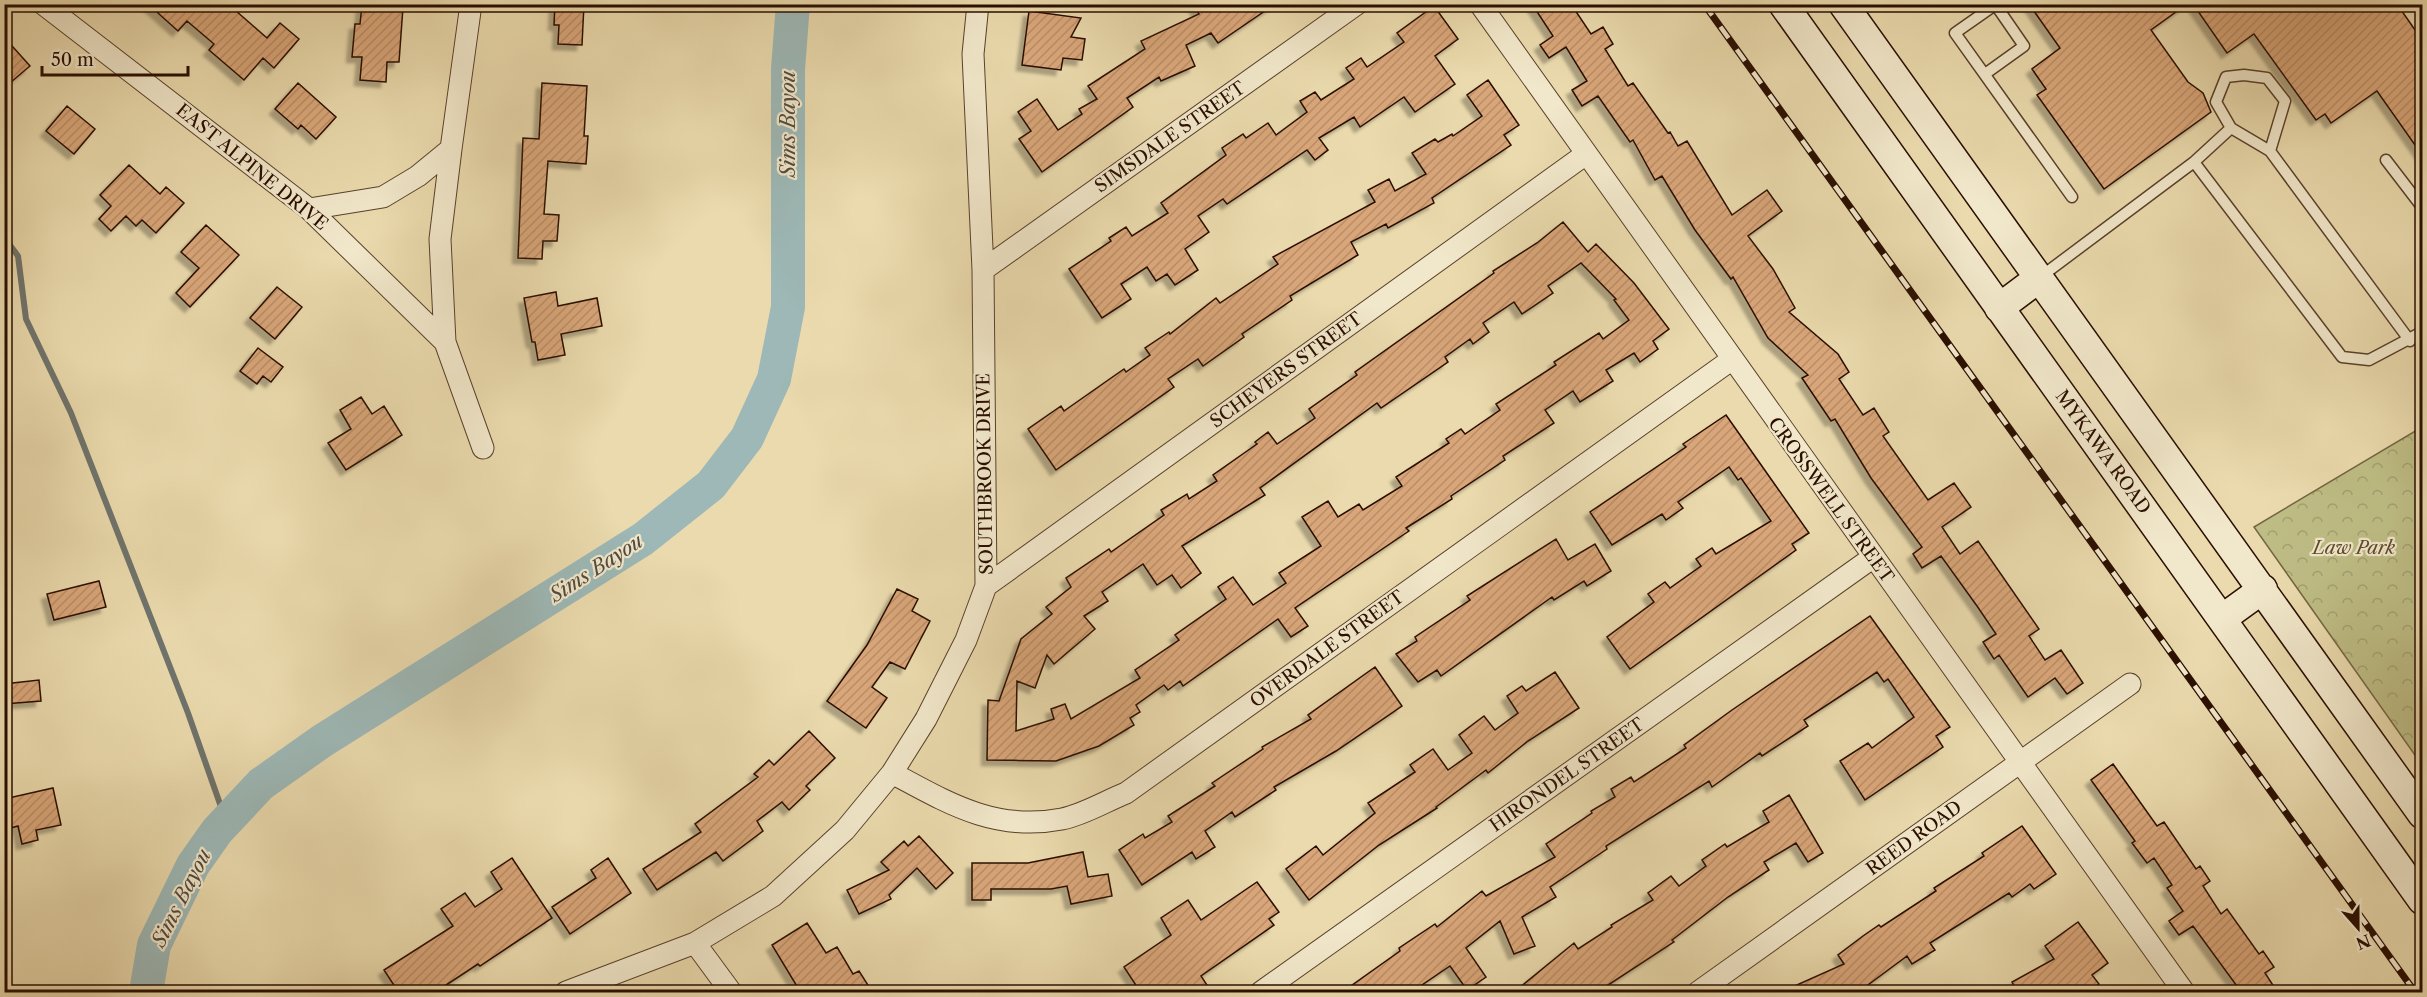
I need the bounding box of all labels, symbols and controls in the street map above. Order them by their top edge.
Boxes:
scale bar [42,39,188,77]
text: 50 m [51,49,94,71]
water label: Sims Bayou [776,71,800,178]
street label: SIMSDALE STREET [1091,76,1250,197]
street label: EAST ALPINE DRIVE [172,99,332,235]
street label: SCHEVERS STREET [1206,307,1367,432]
street label: SOUTHBROOK DRIVE [972,373,998,575]
street label: MYKAWA ROAD [2051,386,2155,518]
street label: CROSSWELL STREET [1764,413,1899,587]
water label: Sims Bayou [544,529,647,608]
park label: Law Park [2311,537,2396,559]
street label: OVERDALE STREET [1246,585,1409,712]
street label: HIRONDEL STREET [1486,713,1649,837]
street label: REED ROAD [1862,796,1966,880]
water label: Sims Bayou [146,845,216,952]
north arrow [2328,898,2388,958]
text: N [2353,930,2373,954]

